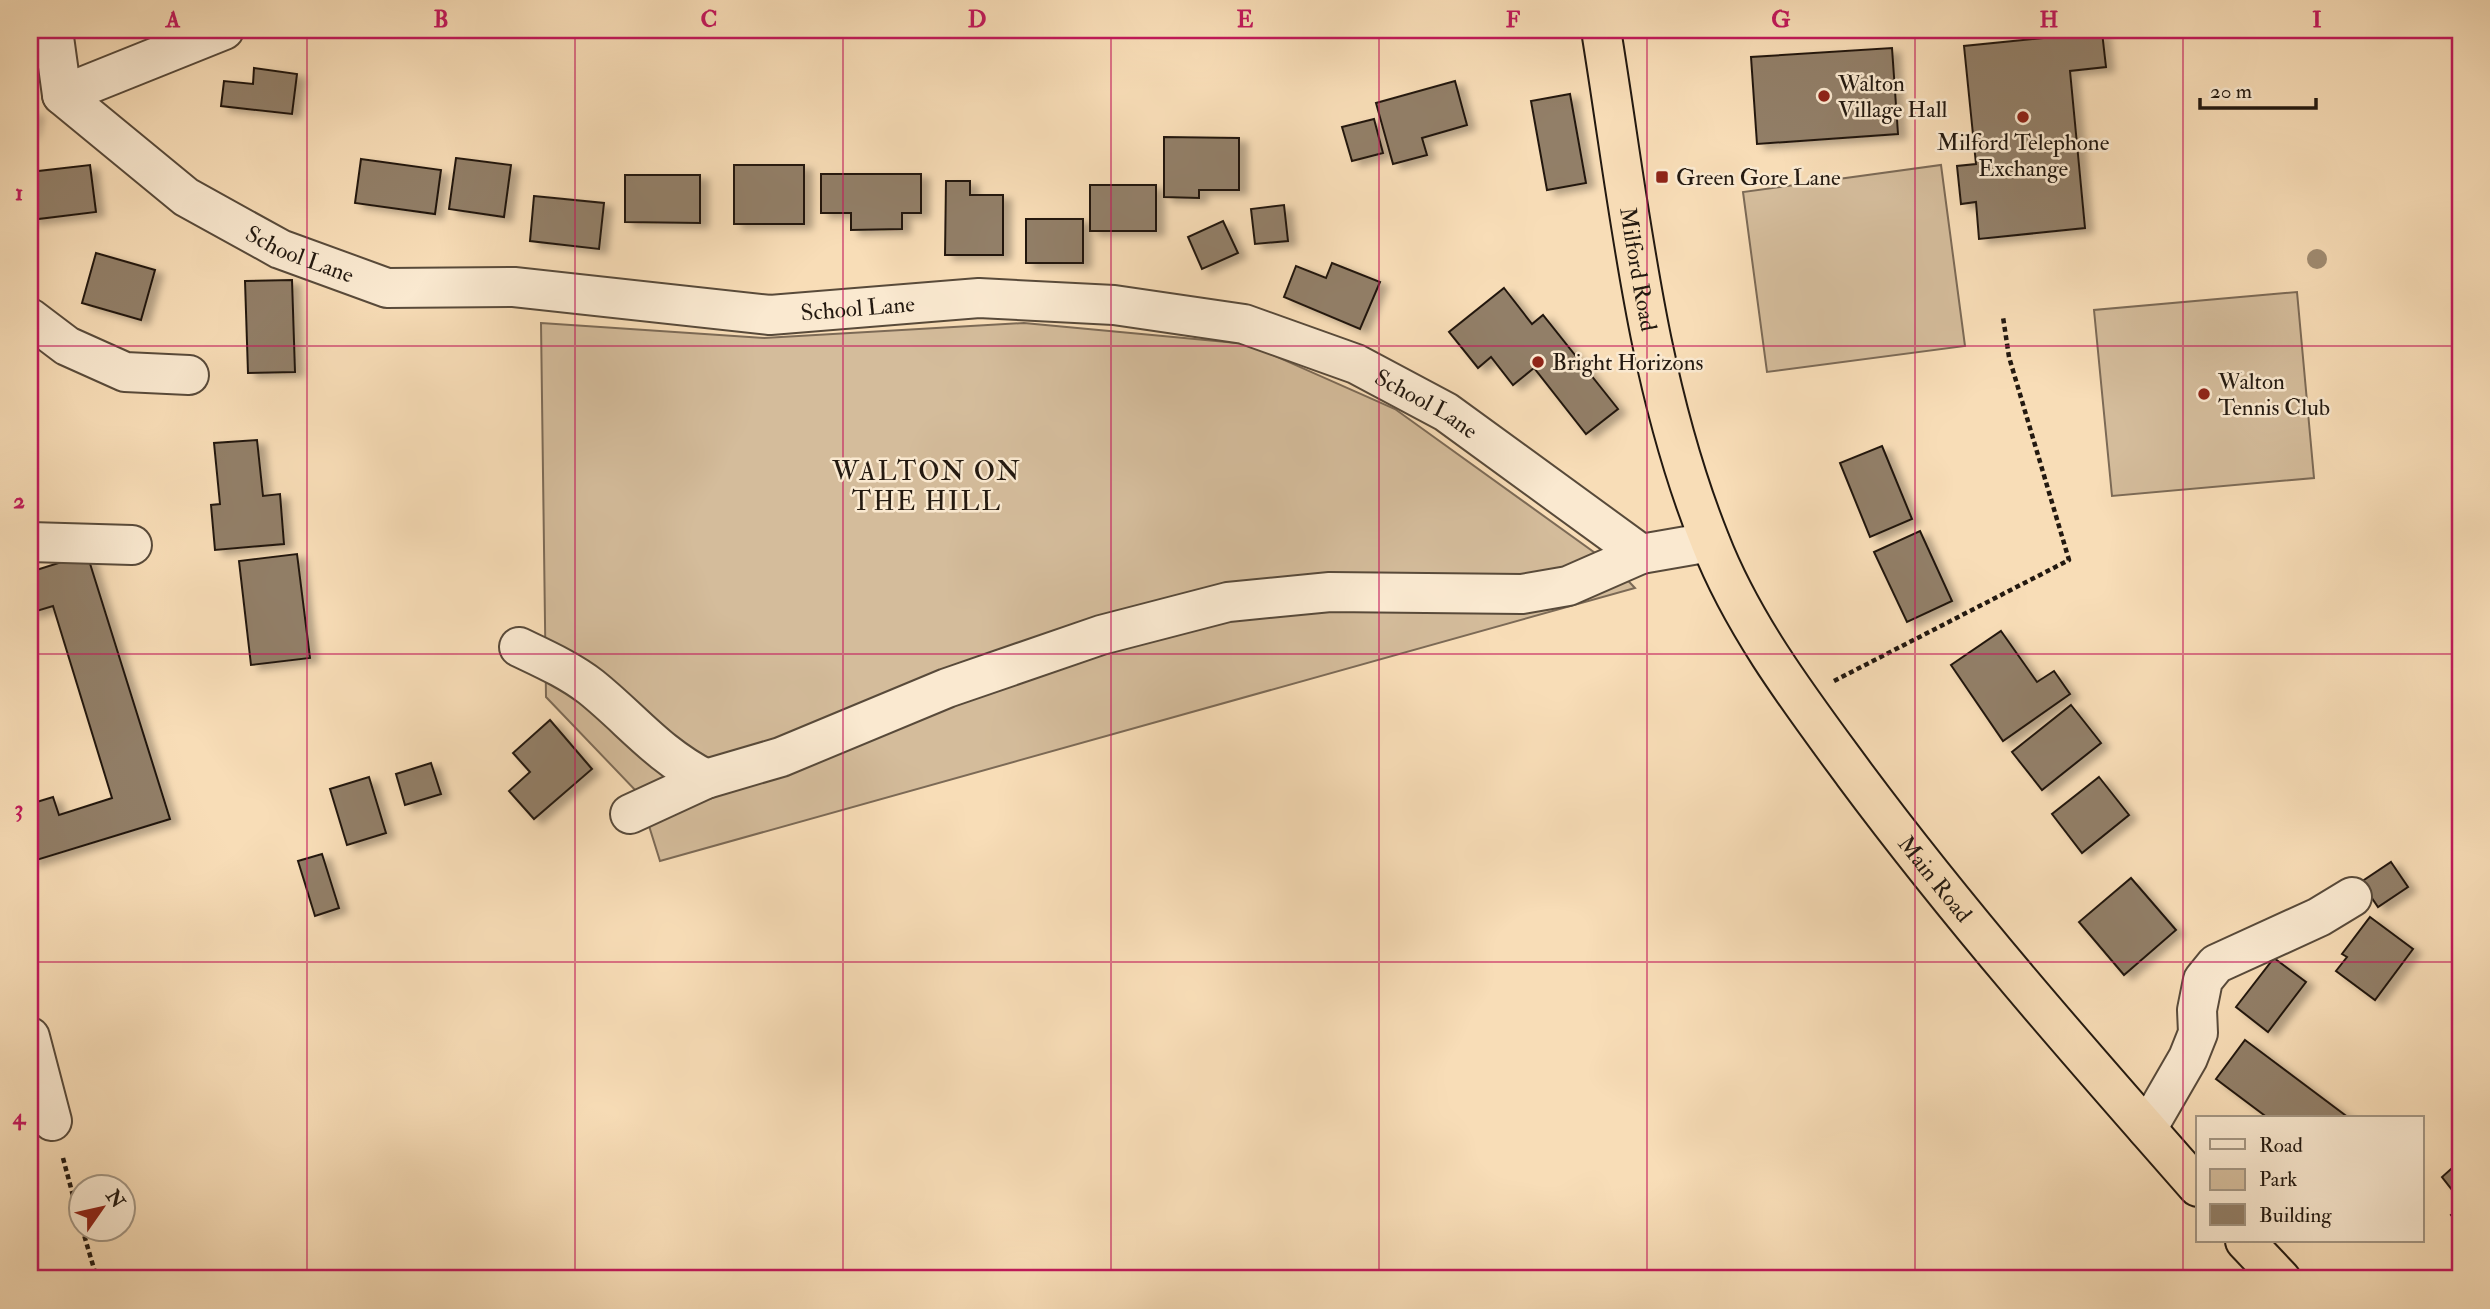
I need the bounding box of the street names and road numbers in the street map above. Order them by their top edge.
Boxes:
street label: Milford Road [1614,205,1664,334]
street label: School Lane [241,218,358,289]
street label: School Lane [799,289,916,327]
street label: School Lane [1370,362,1484,445]
street label: Main Road [1892,830,1979,928]

